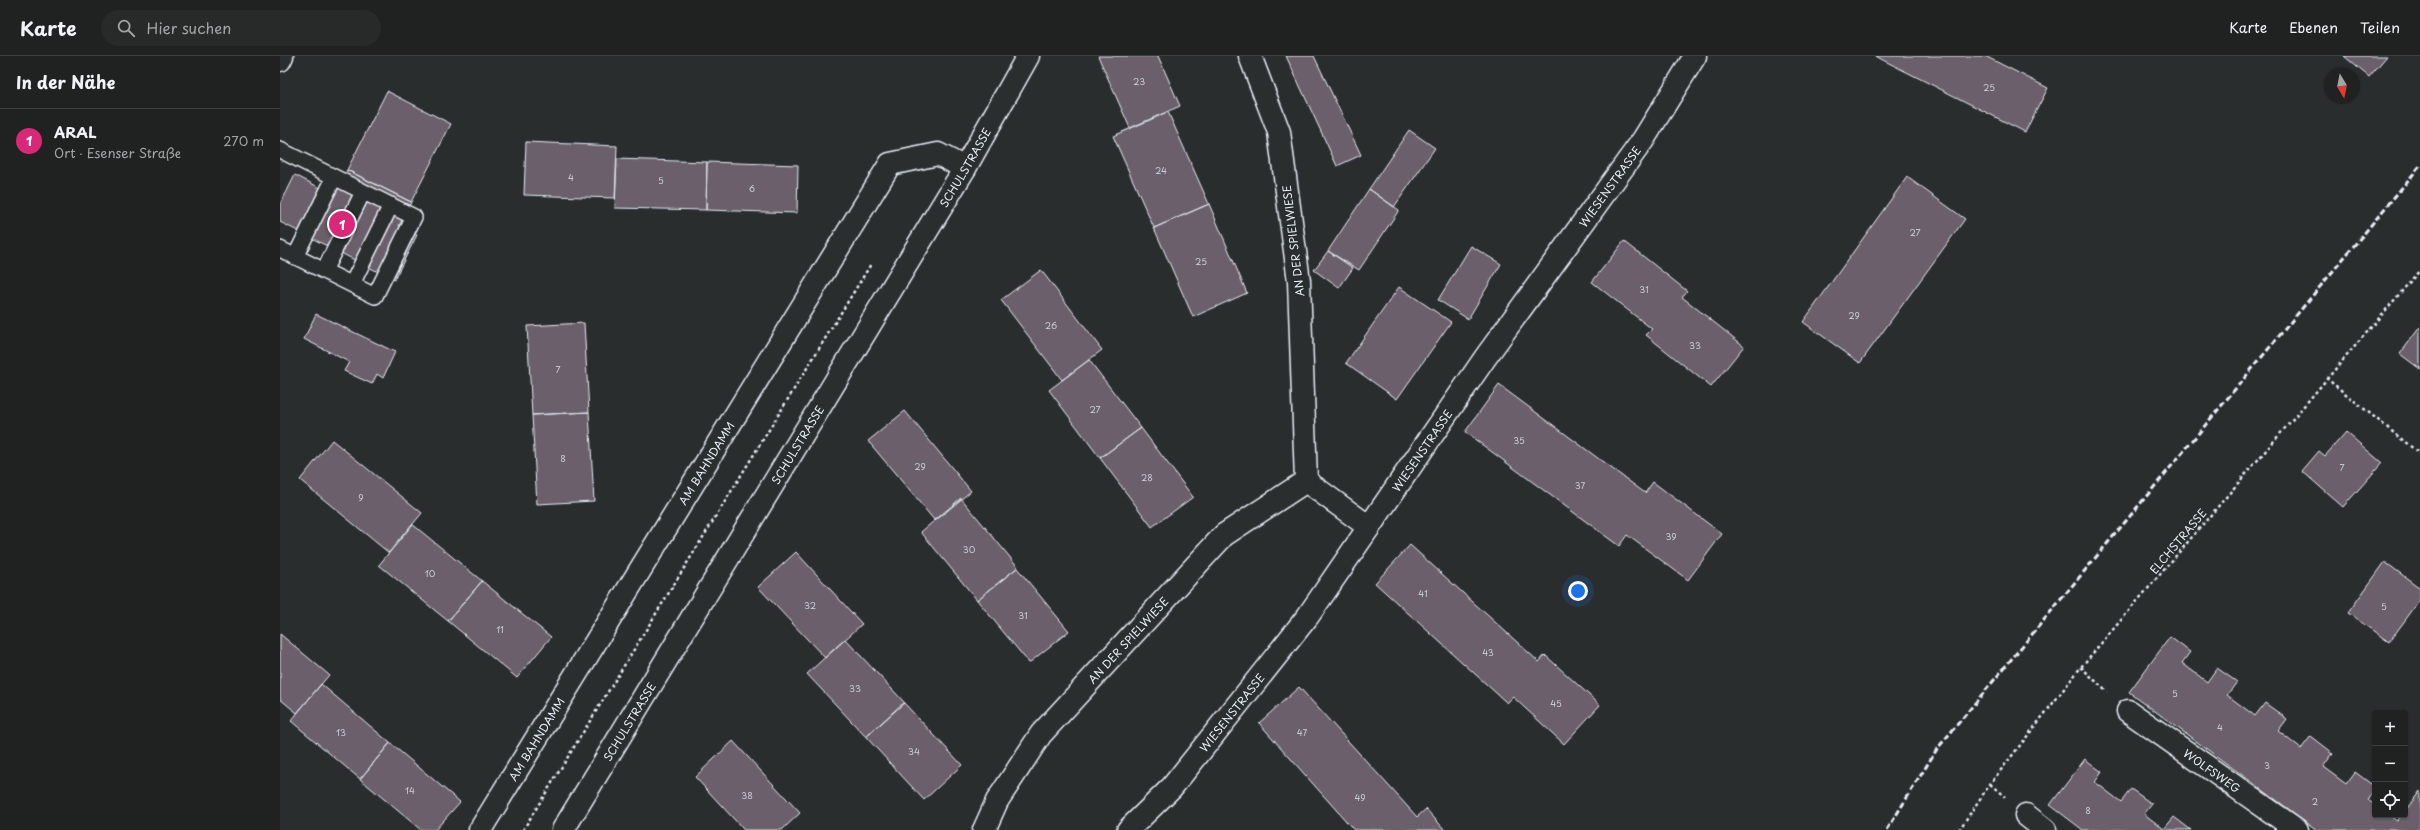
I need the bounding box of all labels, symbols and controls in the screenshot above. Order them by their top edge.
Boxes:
search box [101,10,381,46]
text: Karte [20,14,77,42]
text: Hier suchen [147,16,231,39]
icon: search [115,17,137,39]
text: Karte [2229,17,2267,38]
text: Ebenen [2289,17,2338,38]
text: Teilen [2360,17,2400,38]
north arrow [2324,68,2360,104]
text: In der Nähe [16,69,115,95]
house number: 23 [1133,74,1145,88]
house number: 25 [1983,80,1995,94]
text: ARAL [54,120,97,143]
street label: SCHULSTRASSE [935,124,995,210]
text: 1 [26,131,32,150]
text: 270 m [223,131,264,150]
street label: WIESENSTRASSE [1574,142,1645,230]
text: Ort · Esenser Straße [54,143,181,162]
house number: 24 [1155,163,1167,177]
house number: 4 [568,170,574,184]
house number: 5 [658,173,664,187]
house number: 6 [749,181,755,195]
street label: AN DER SPIELWIESE [1278,184,1308,298]
pin: 1 [329,209,355,239]
house number: 27 [1909,225,1921,239]
house number: 25 [1195,254,1207,268]
house number: 31 [1639,282,1649,296]
house number: 29 [1848,308,1860,322]
house number: 26 [1045,318,1057,332]
house number: 33 [1689,338,1701,352]
house number: 7 [555,362,561,376]
street label: SCHULSTRASSE [767,402,828,487]
house number: 27 [1089,402,1101,416]
street label: WIESENSTRASSE [1387,406,1456,495]
street label: AM BAHNDAMM [674,418,738,508]
house number: 35 [1513,433,1525,447]
house number: 8 [560,451,566,465]
house number: 29 [914,459,926,473]
house number: 7 [2339,460,2345,474]
house number: 28 [1141,470,1153,484]
house number: 37 [1575,478,1585,492]
house number: 9 [358,490,364,504]
street label: ELCHSTRASSE [2146,505,2210,577]
house number: 39 [1665,529,1677,543]
house number: 30 [963,542,976,556]
house number: 10 [425,566,436,580]
your location [1568,581,1588,601]
house number: 41 [1418,586,1428,600]
street label: AN DER SPIELWIESE [1083,593,1172,687]
house number: 32 [804,598,816,612]
house number: 5 [2381,599,2387,613]
house number: 31 [1018,608,1028,622]
house number: 11 [496,622,504,636]
house number: 43 [1482,645,1494,659]
street label: WIESENSTRASSE [1195,669,1268,755]
street label: SCHULSTRASSE [598,679,659,764]
house number: 33 [849,681,861,695]
house number: 5 [2172,686,2178,700]
street label: AM BAHNDAMM [504,694,568,784]
house number: 45 [1550,696,1562,710]
map controls [2372,710,2408,818]
button: + [2372,710,2408,746]
house number: 4 [2217,720,2223,734]
house number: 13 [336,725,346,739]
house number: 47 [1297,725,1307,739]
house number: 34 [908,744,920,758]
street label: WOLFSWEG [2180,744,2244,796]
button: − [2372,746,2408,782]
house number: 3 [2264,758,2270,772]
button: locate [2372,782,2408,818]
house number: 14 [405,783,415,797]
house number: 38 [741,788,753,802]
house number: 49 [1354,790,1366,804]
house number: 2 [2312,794,2318,808]
house number: 8 [2085,803,2091,817]

